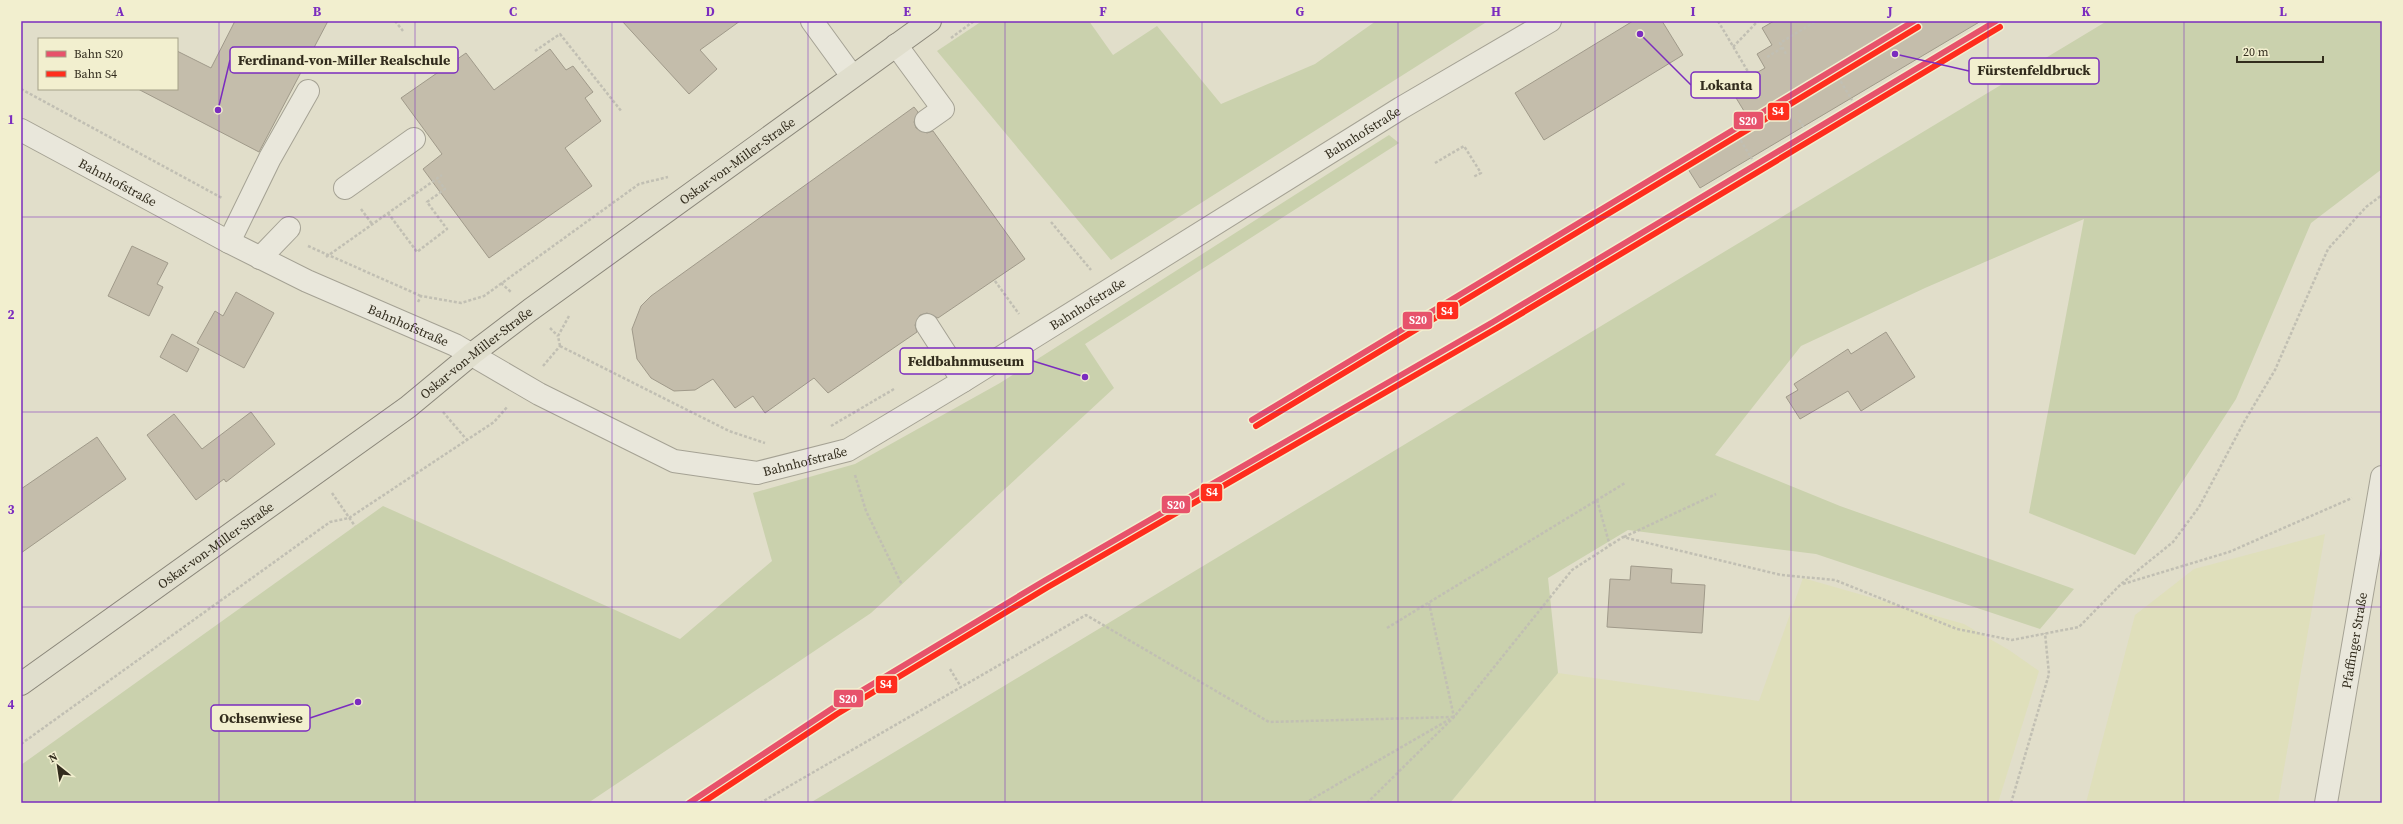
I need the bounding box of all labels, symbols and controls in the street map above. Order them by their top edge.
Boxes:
text: A [116,3,125,20]
text: B [313,3,322,20]
text: C [509,3,517,20]
text: D [705,3,715,20]
text: E [903,3,911,20]
text: F [1099,3,1107,20]
text: G [1296,3,1305,20]
text: H [1491,3,1501,20]
text: I [1690,3,1696,20]
text: J [1886,3,1893,20]
text: K [2081,3,2091,20]
text: L [2279,3,2287,20]
legend [38,38,178,90]
scale bar [2237,38,2323,64]
text: 20 m [2243,44,2269,60]
text: Bahn S20 [74,46,123,62]
callout: Ferdinand-von-Miller Realschule [230,47,458,73]
text: Ferdinand-von-Miller Realschule [238,50,450,70]
callout: Fürstenfeldbruck [1969,58,2099,84]
text: Fürstenfeldbruck [1977,60,2091,80]
text: Bahn S4 [74,66,117,82]
callout: Lokanta [1691,72,1760,98]
text: Lokanta [1700,75,1753,95]
street label: Bahnhofstraße [1321,102,1404,163]
line badge: S4 [1767,102,1790,121]
text: S4 [1772,104,1784,119]
text: 1 [7,111,15,128]
line badge: S20 [1733,111,1764,130]
street label: Oskar-von-Miller-Straße [676,113,799,209]
text: S20 [1739,114,1757,129]
street label: Bahnhofstraße [76,155,160,211]
street label: Bahnhofstraße [1046,274,1129,334]
street label: Bahnhofstraße [365,300,452,350]
line badge: S4 [1436,301,1459,320]
street label: Oskar-von-Miller-Straße [416,303,536,403]
text: S4 [1441,304,1453,319]
text: 2 [7,306,15,323]
line badge: S20 [1402,311,1433,330]
text: S20 [1409,313,1427,328]
callout: Feldbahnmuseum [900,348,1033,374]
text: Feldbahnmuseum [908,351,1025,371]
street label: Bahnhofstraße [761,442,849,480]
line badge: S4 [1200,483,1223,502]
text: S4 [1206,485,1218,500]
line badge: S20 [1161,495,1191,514]
street label: Oskar-von-Miller-Straße [154,498,277,593]
text: S20 [1167,498,1185,513]
text: 3 [7,501,15,518]
street label: Pfaffinger Straße [2338,591,2371,690]
line badge: S4 [875,675,898,694]
text: S4 [880,677,892,692]
line badge: S20 [833,689,864,708]
text: S20 [839,692,857,707]
text: 4 [7,696,15,713]
callout: Ochsenwiese [211,705,310,731]
text: Ochsenwiese [219,708,303,728]
north arrow [38,746,78,786]
text: N [46,749,60,766]

